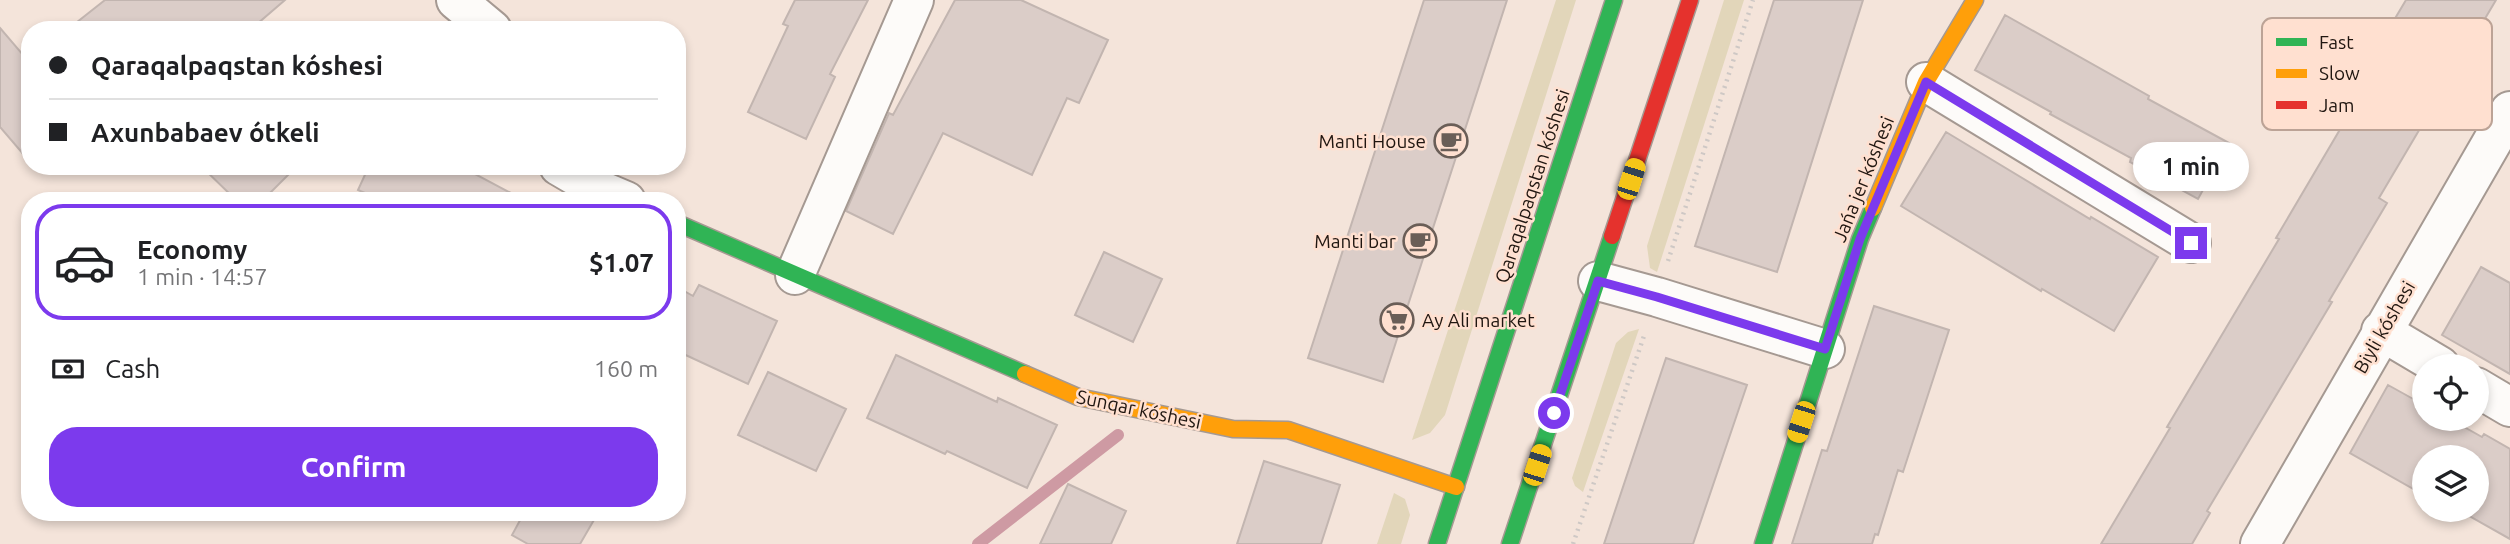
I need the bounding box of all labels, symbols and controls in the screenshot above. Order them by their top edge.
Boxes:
legend [2262,18,2492,130]
text: Fast [2319,31,2354,53]
text: Qaraqalpaqstan kóshesi [91,51,383,80]
text: Slow [2319,62,2360,84]
street label: Qaraqalpaqstan kóshesi [1490,86,1574,286]
text: Jam [2319,94,2355,116]
street label: Jańa jer kóshesi [1828,113,1898,245]
text: Axunbabaev ótkeli [91,118,320,147]
cafe icon: Manti House [1432,122,1470,160]
place label: Manti House [1318,130,1426,152]
callout: 1 min [2133,142,2249,190]
text: 1 min [2162,154,2220,179]
car [1615,156,1648,202]
cafe icon: Manti bar [1401,222,1439,260]
route end [2175,227,2207,259]
place label: Manti bar [1314,230,1396,252]
icon: car [53,231,116,294]
text: Economy [137,235,247,264]
text: $1.07 [589,248,654,277]
text: 1 min · 14:57 [137,264,268,289]
street label: Biyli kóshesi [2349,277,2419,377]
supermarket icon: Ay Ali market [1378,301,1416,339]
place label: Ay Ali market [1422,309,1535,331]
icon: cash [49,350,87,388]
text: Cash [105,354,160,383]
map controls [2412,354,2489,522]
button: locate [2412,354,2489,431]
text: 160 m [594,356,658,381]
street label: Sunqar kóshesi [1075,385,1203,433]
route start [1538,397,1570,429]
car [1785,399,1818,445]
button: Confirm [49,427,658,507]
car [1521,442,1554,488]
button: layers [2412,445,2489,522]

